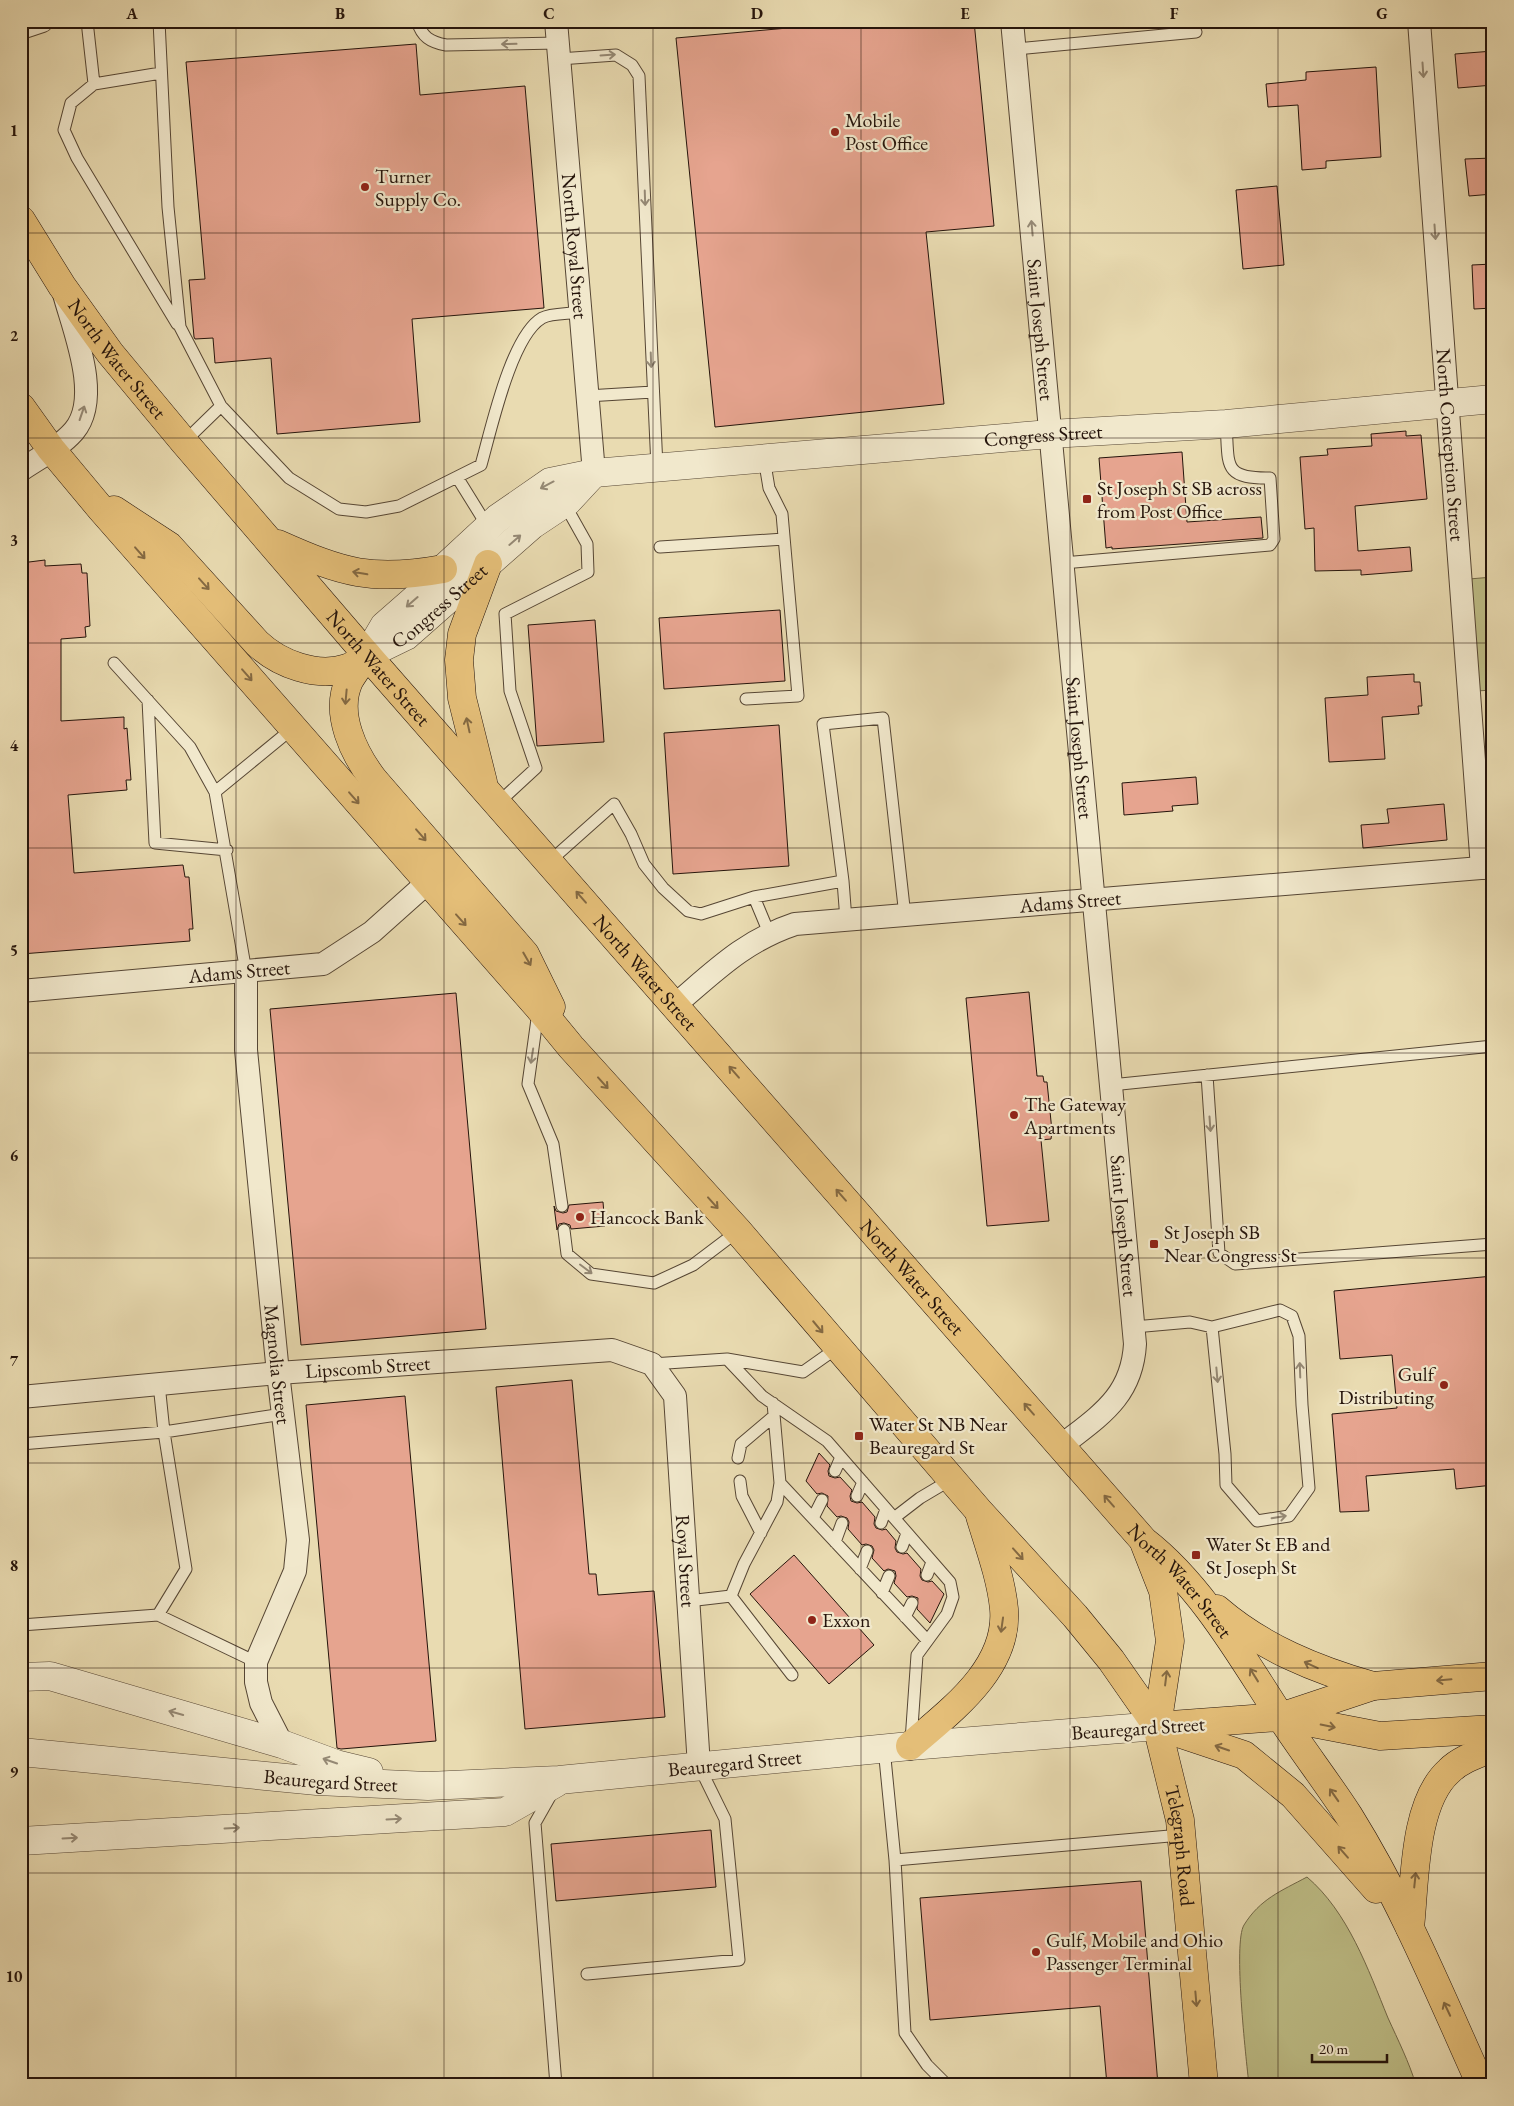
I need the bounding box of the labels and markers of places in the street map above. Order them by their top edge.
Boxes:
place label: Mobile Post Office [845,107,928,156]
marker: Mobile Post Office [829,126,841,138]
place label: Turner Supply Co. [375,163,461,212]
marker: Turner Supply Co. [359,181,371,193]
place label: St Joseph St SB across from Post Office [1097,475,1262,524]
marker: St Joseph St SB across from Post Office [1081,493,1093,505]
place label: The Gateway Apartments [1023,1091,1126,1140]
marker: The Gateway Apartments [1008,1109,1020,1121]
place label: Hancock Bank [590,1204,704,1230]
marker: Hancock Bank [574,1211,586,1223]
place label: St Joseph SB Near Congress St [1164,1219,1297,1268]
marker: St Joseph SB Near Congress St [1148,1238,1160,1250]
place label: Gulf Distributing [1338,1361,1437,1410]
marker: Gulf Distributing [1438,1379,1450,1391]
place label: Water St NB Near Beauregard St [869,1411,1008,1460]
marker: Water St NB Near Beauregard St [853,1430,865,1442]
place label: Water St EB and St Joseph St [1206,1531,1331,1580]
marker: Water St EB and St Joseph St [1190,1549,1202,1561]
place label: Exxon [822,1607,871,1633]
marker: Exxon [806,1614,818,1626]
place label: Gulf, Mobile and Ohio Passenger Terminal [1046,1927,1223,1976]
marker: Gulf, Mobile and Ohio Passenger Terminal [1030,1946,1042,1958]

